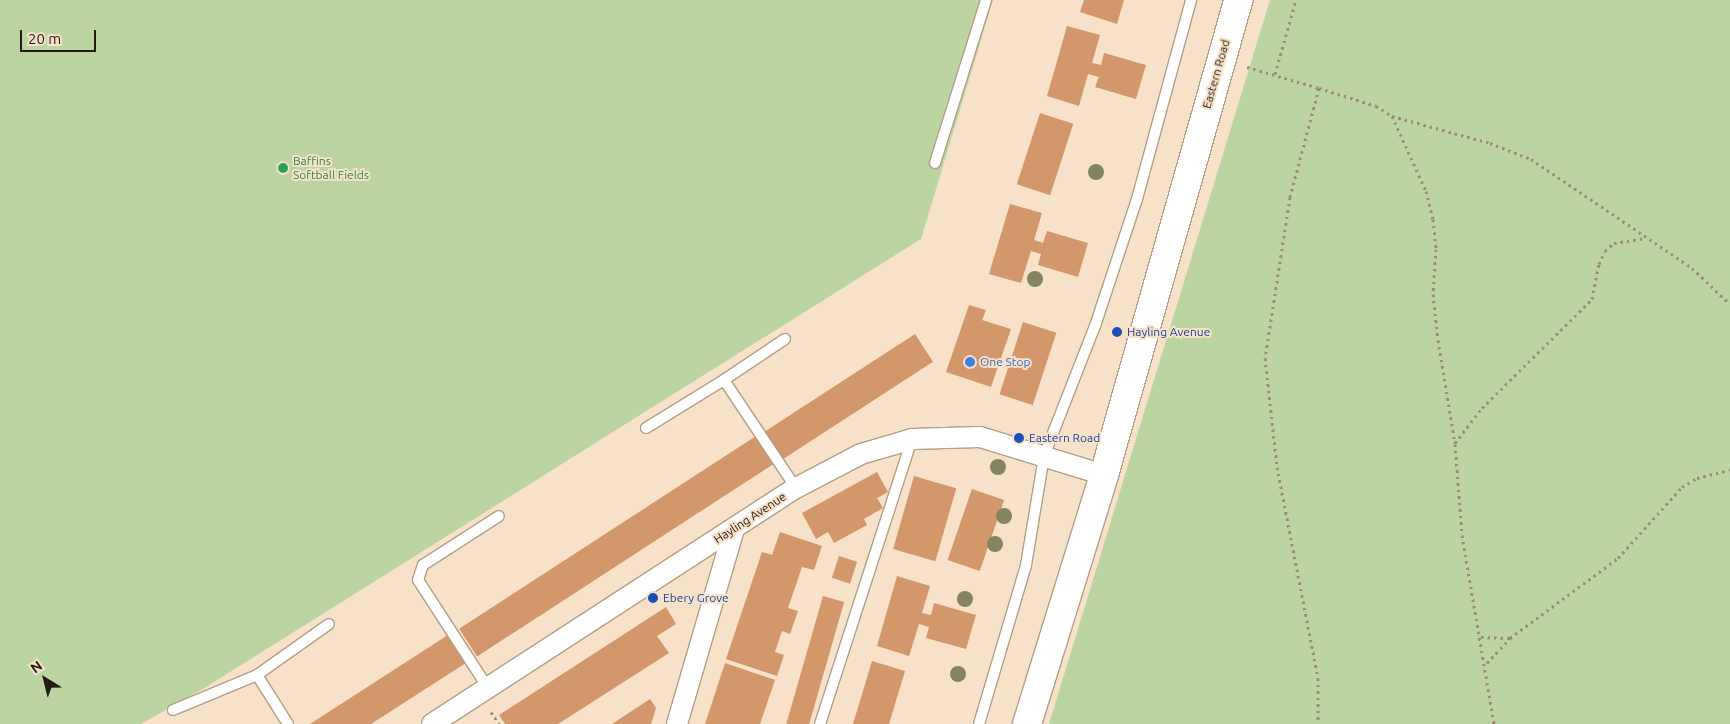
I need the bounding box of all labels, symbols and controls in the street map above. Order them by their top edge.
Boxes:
scale bar [22,20,99,52]
text: 20 m [28,30,61,47]
street label: Eastern Road [1199,38,1233,110]
place label: Baffins Softball Fields [293,154,369,182]
marker: Baffins Softball Fields [277,162,289,174]
place label: Hayling Avenue [1127,325,1210,339]
marker: Hayling Avenue [1111,326,1123,338]
place label: One Stop [980,355,1031,369]
marker: One Stop [964,356,976,368]
place label: Eastern Road [1029,431,1100,445]
marker: Eastern Road [1013,432,1025,444]
street label: Hayling Avenue [711,489,789,547]
place label: Ebery Grove [663,591,729,605]
marker: Ebery Grove [647,592,659,604]
north arrow [20,654,70,704]
text: N [27,657,45,676]

